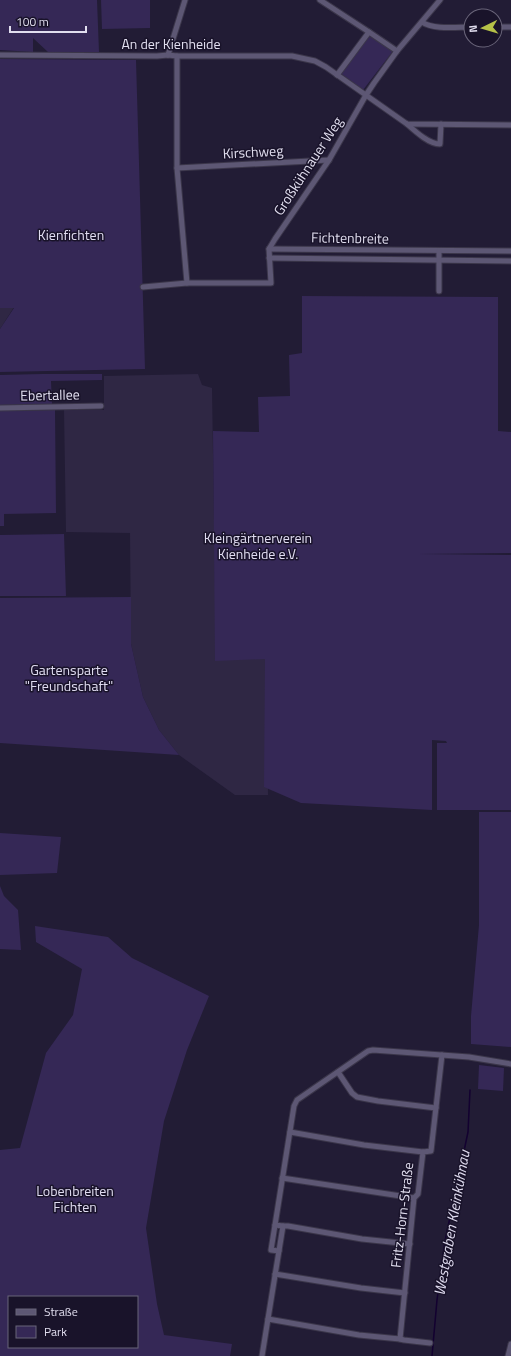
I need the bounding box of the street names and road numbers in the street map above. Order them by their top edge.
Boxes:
street label: An der Kienheide [121,33,221,54]
street label: Großkühnauer Weg [268,112,347,219]
street label: Kirschweg [222,139,284,164]
street label: Fichtenbreite [311,226,389,249]
street label: Ebertallee [20,383,80,406]
street label: Fritz-Horn-Straße [385,1161,418,1269]

